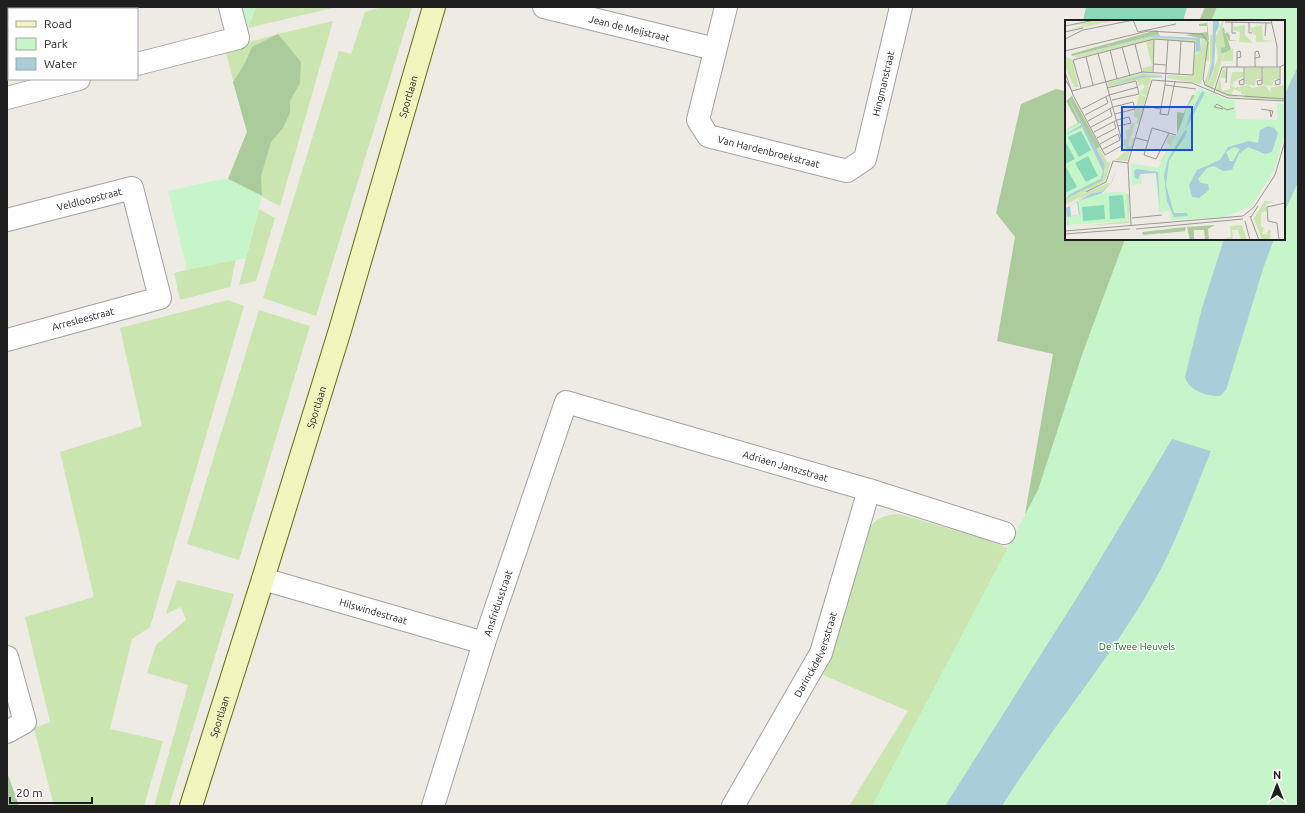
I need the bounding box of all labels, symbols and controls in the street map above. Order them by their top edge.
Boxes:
legend [8,8,138,80]
street label: Jean de Meijstraat [588,13,671,43]
text: Road [44,17,72,30]
inset map [1065,20,1285,240]
text: Park [44,37,68,50]
street label: Hingmanstraat [870,50,896,117]
text: Water [44,57,77,70]
street label: Sportlaan [397,74,419,119]
street label: Van Hardenbroekstraat [717,133,821,169]
street label: Veldloopstraat [56,185,123,212]
street label: Arresleestraat [51,305,115,333]
street label: Sportlaan [304,385,328,430]
street label: Adriaen Janszstraat [742,448,830,483]
street label: Ansfridusstraat [481,569,514,637]
street label: Hilswindestraat [338,596,409,626]
street label: Darinckdelversstraat [791,610,838,699]
park label: De Twee Heuvels [1099,641,1175,652]
street label: Sportlaan [208,694,231,739]
north arrow [1257,765,1297,805]
text: N [1273,769,1281,781]
scale bar [10,779,92,805]
text: 20 m [16,786,43,799]

